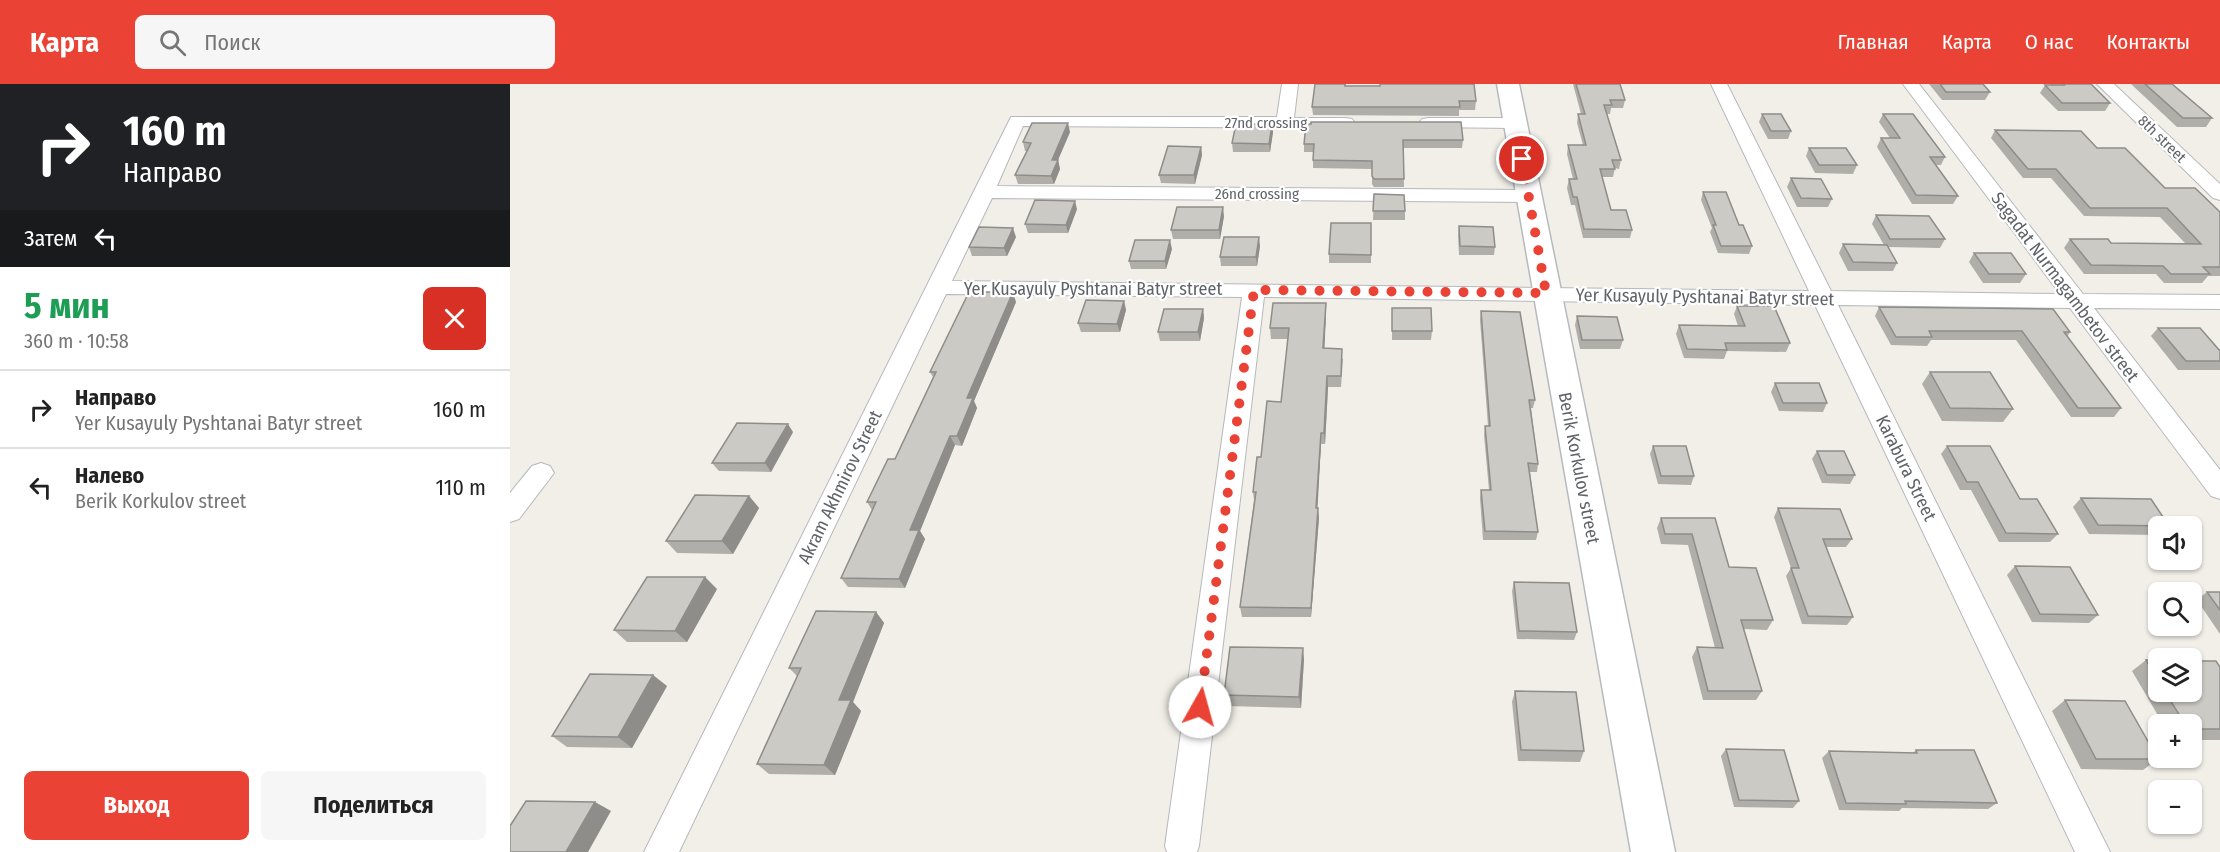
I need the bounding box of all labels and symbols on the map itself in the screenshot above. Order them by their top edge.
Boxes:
street label: 8th street [2134,112,2190,166]
street label: 27nd crossing [1225,114,1307,132]
pin [1496,133,1547,184]
street label: 26nd crossing [1215,185,1299,203]
street label: Sagadat Nurmagambetov street [1986,188,2144,386]
street label: Yer Kusayuly Pyshtanai Batyr street [964,278,1222,300]
street label: Yer Kusayuly Pyshtanai Batyr street [1576,284,1835,310]
street label: Berik Korkulov street [1553,390,1605,546]
street label: Akram Akhmirov Street [793,407,887,567]
street label: Karabura Street [1871,412,1941,525]
position arrow [1168,675,1232,739]

